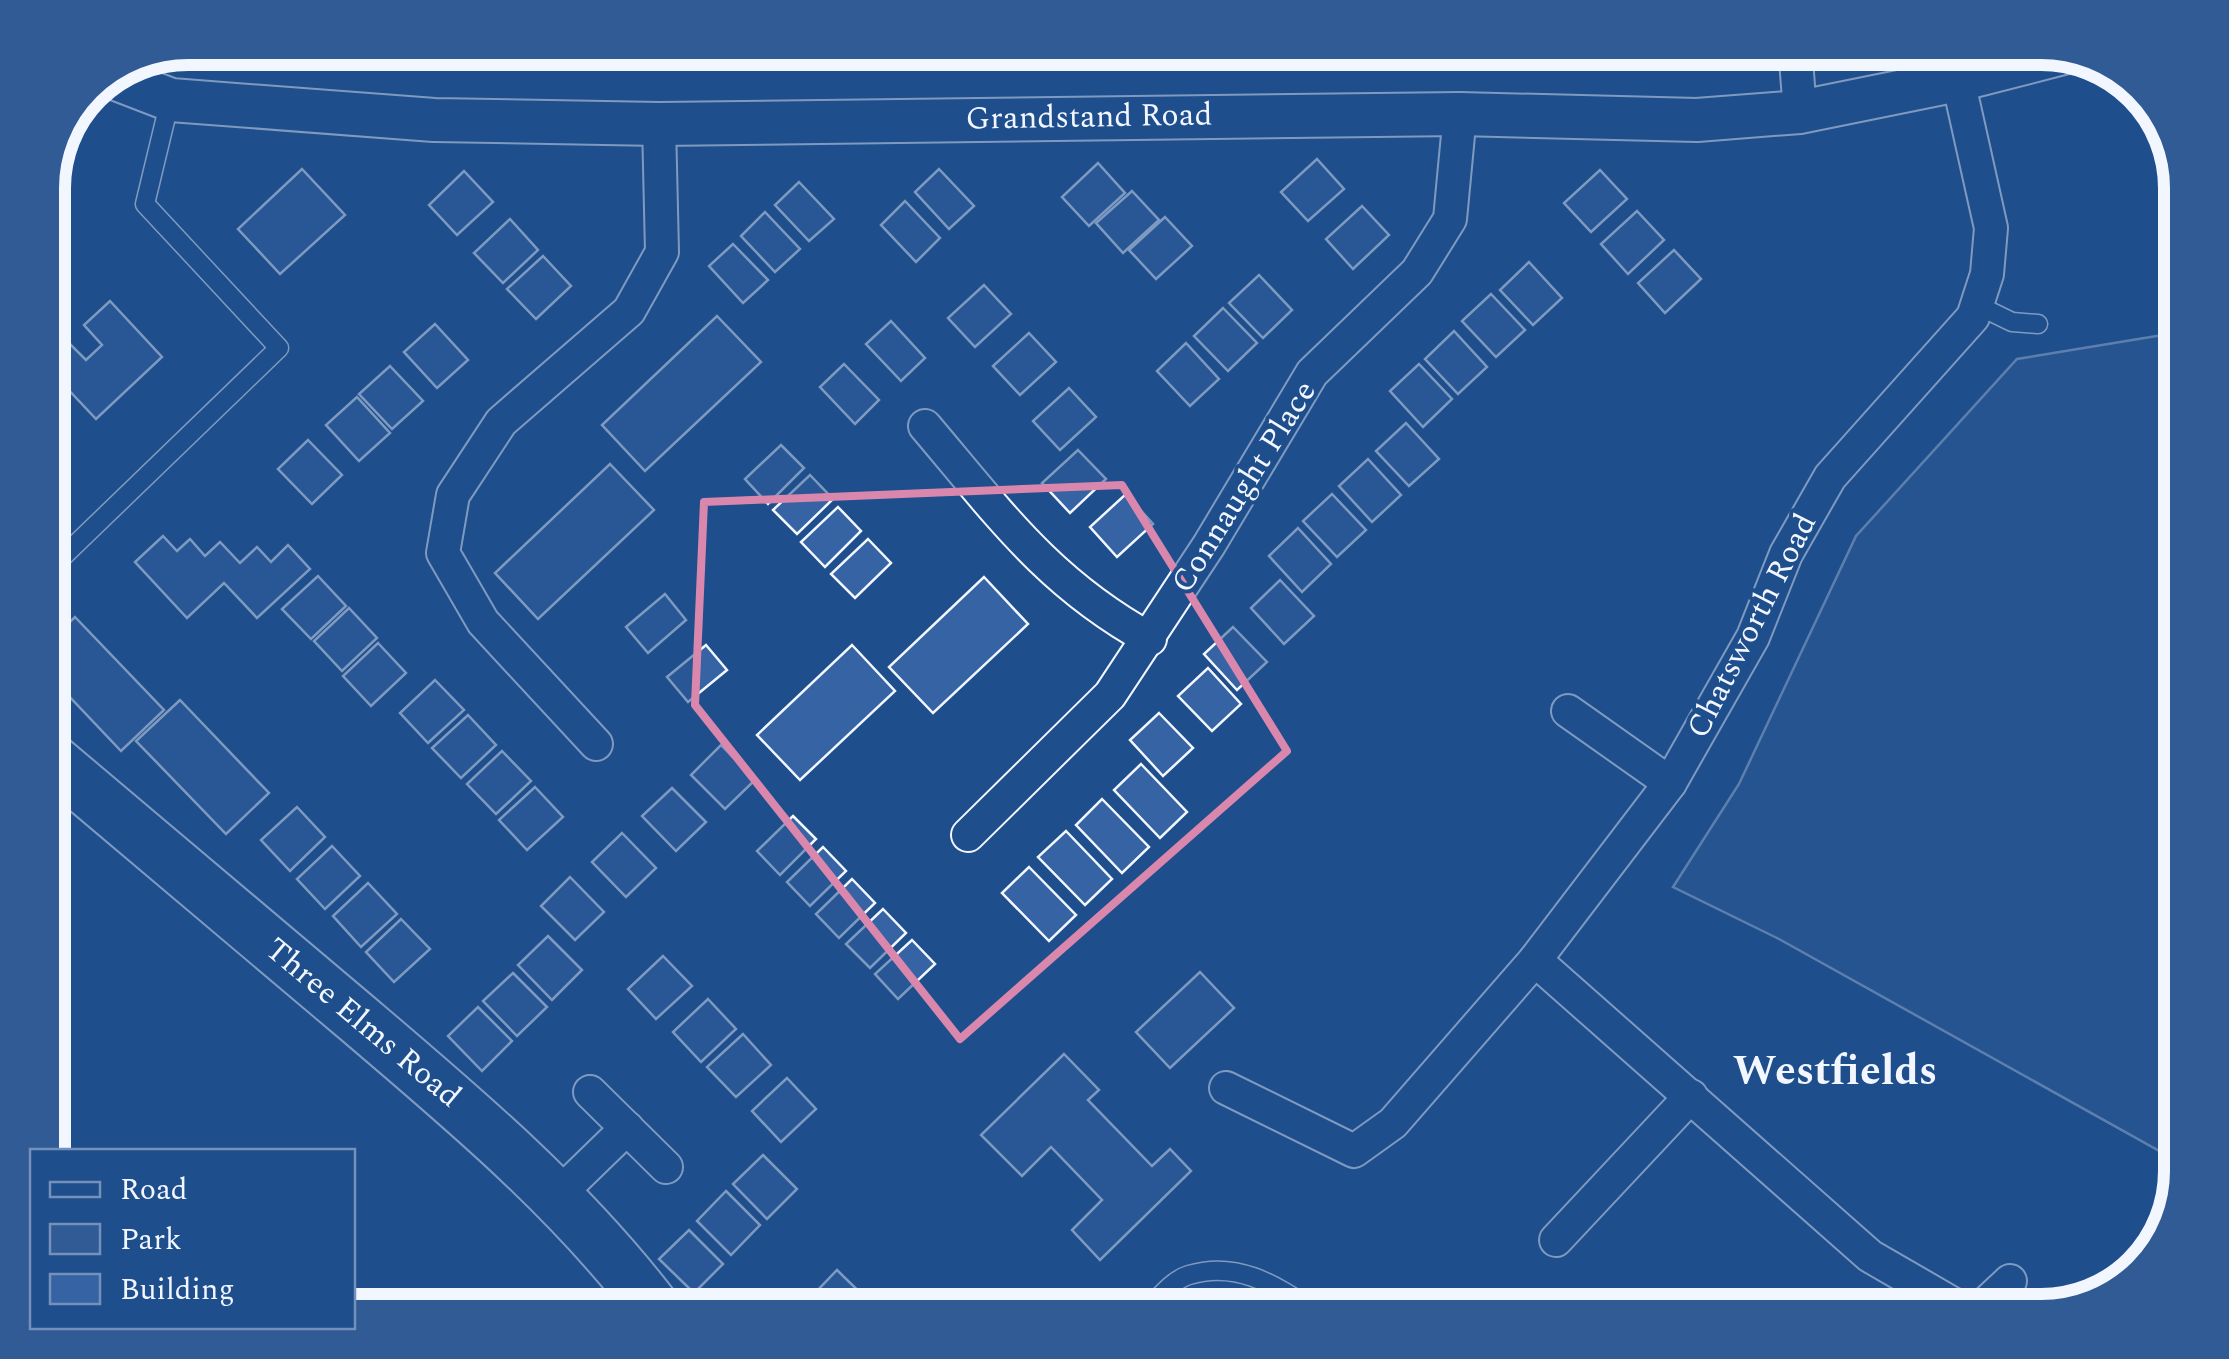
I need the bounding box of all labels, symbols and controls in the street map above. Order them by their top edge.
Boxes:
street label: Grandstand Road [965,90,1213,144]
street label: Connaught Place [1159,371,1329,603]
street label: Chatsworth Road [1674,505,1830,747]
street label: Three Elms Road [254,926,472,1120]
district label: Westfields [1733,1040,1937,1103]
legend [30,1149,355,1329]
text: Road [120,1167,188,1213]
text: Park [120,1217,182,1263]
text: Building [120,1267,235,1313]

